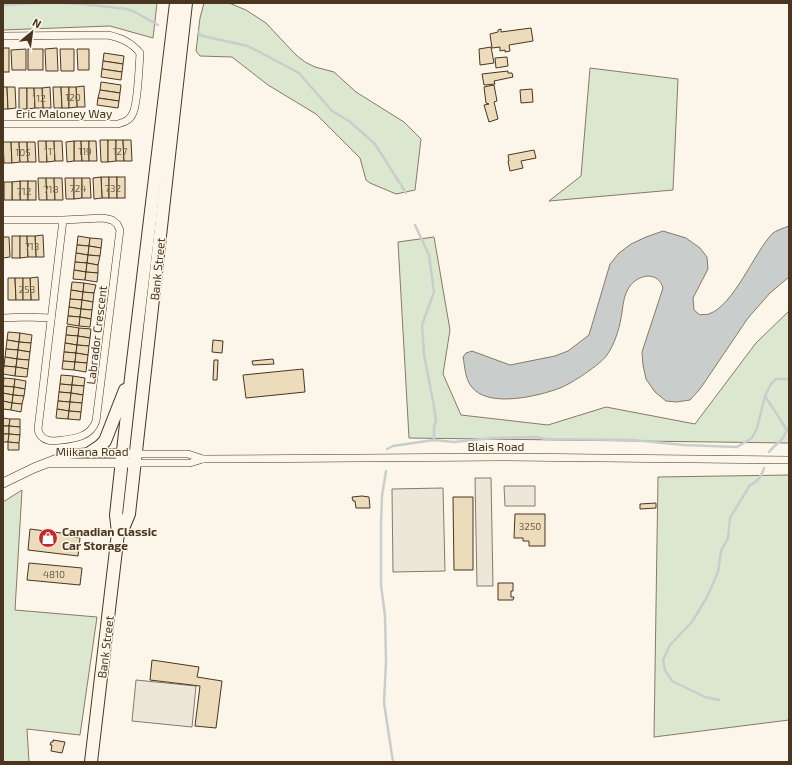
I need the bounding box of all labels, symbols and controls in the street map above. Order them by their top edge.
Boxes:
north arrow [12,12,52,52]
text: N [30,15,44,30]
house number: 120 [65,91,81,103]
house number: 112 [32,92,46,104]
street label: Eric Maloney Way [16,106,113,120]
house number: 111 [44,145,56,157]
house number: 119 [78,145,92,157]
house number: 127 [113,145,127,157]
house number: 105 [15,146,31,158]
house number: 724 [70,182,86,194]
house number: 732 [105,182,122,194]
house number: 718 [43,183,59,195]
house number: 712 [17,185,32,197]
street label: Bank Street [147,237,167,301]
house number: 713 [25,240,39,252]
house number: 253 [19,283,35,295]
street label: Labrador Crescent [83,284,109,385]
street label: Blais Road [468,439,524,453]
street label: Miikana Road [55,444,129,458]
house number: 3250 [519,520,541,532]
place label: Canadian Classic Car Storage [62,524,157,552]
shop icon: Canadian Classic Car Storage [37,527,59,549]
house number: 4810 [43,568,65,580]
street label: Bank Street [94,614,116,679]

